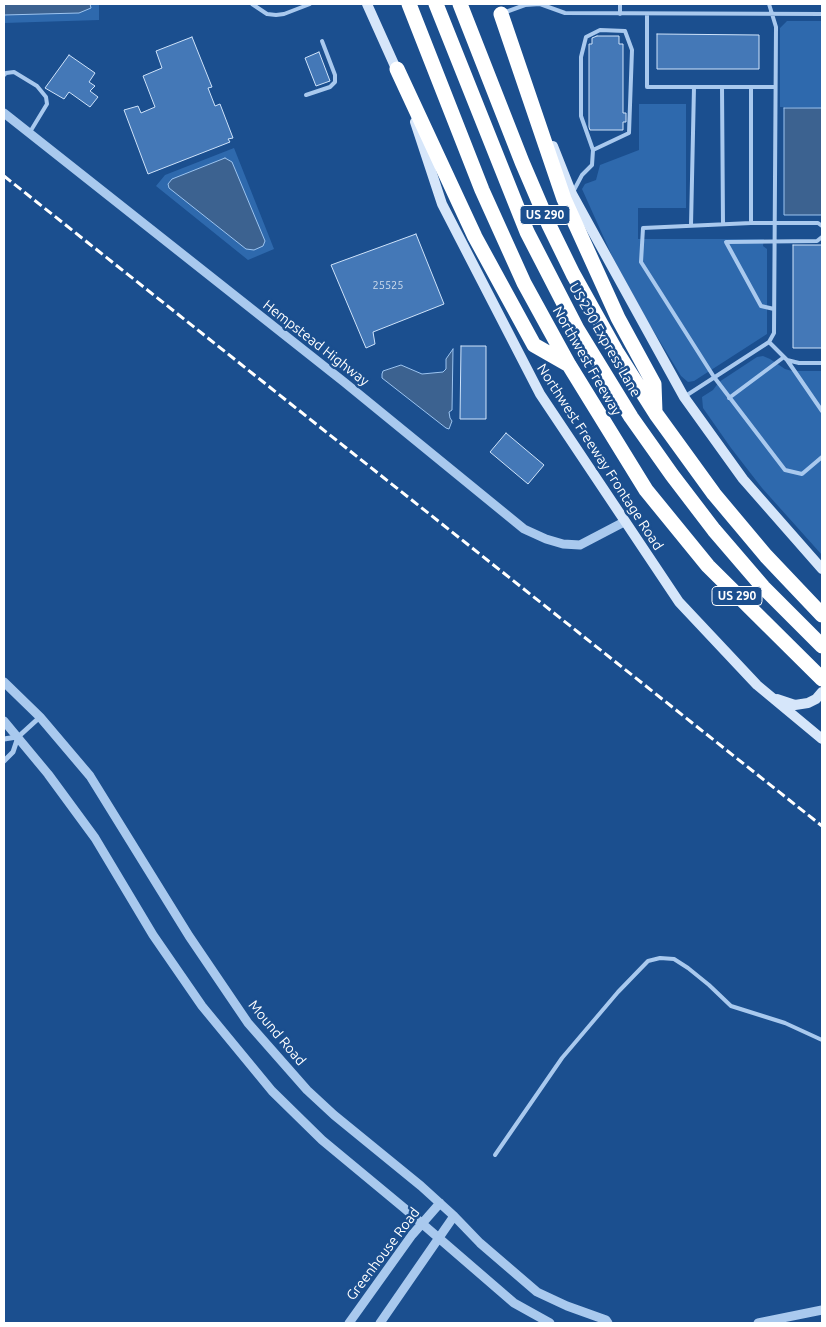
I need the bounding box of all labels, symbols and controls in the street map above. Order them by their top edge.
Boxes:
road number: US 290 [520,206,570,224]
house number: 25525 [372,278,404,292]
street label: US 290 Express Lane [566,280,644,400]
street label: Hempstead Highway [260,296,372,390]
street label: Northwest Freeway [549,304,625,418]
street label: Northwest Freeway Frontage Road [533,361,667,553]
road number: US 290 [712,586,762,606]
street label: Mound Road [245,997,309,1069]
street label: Greenhouse Road [343,1204,423,1304]

